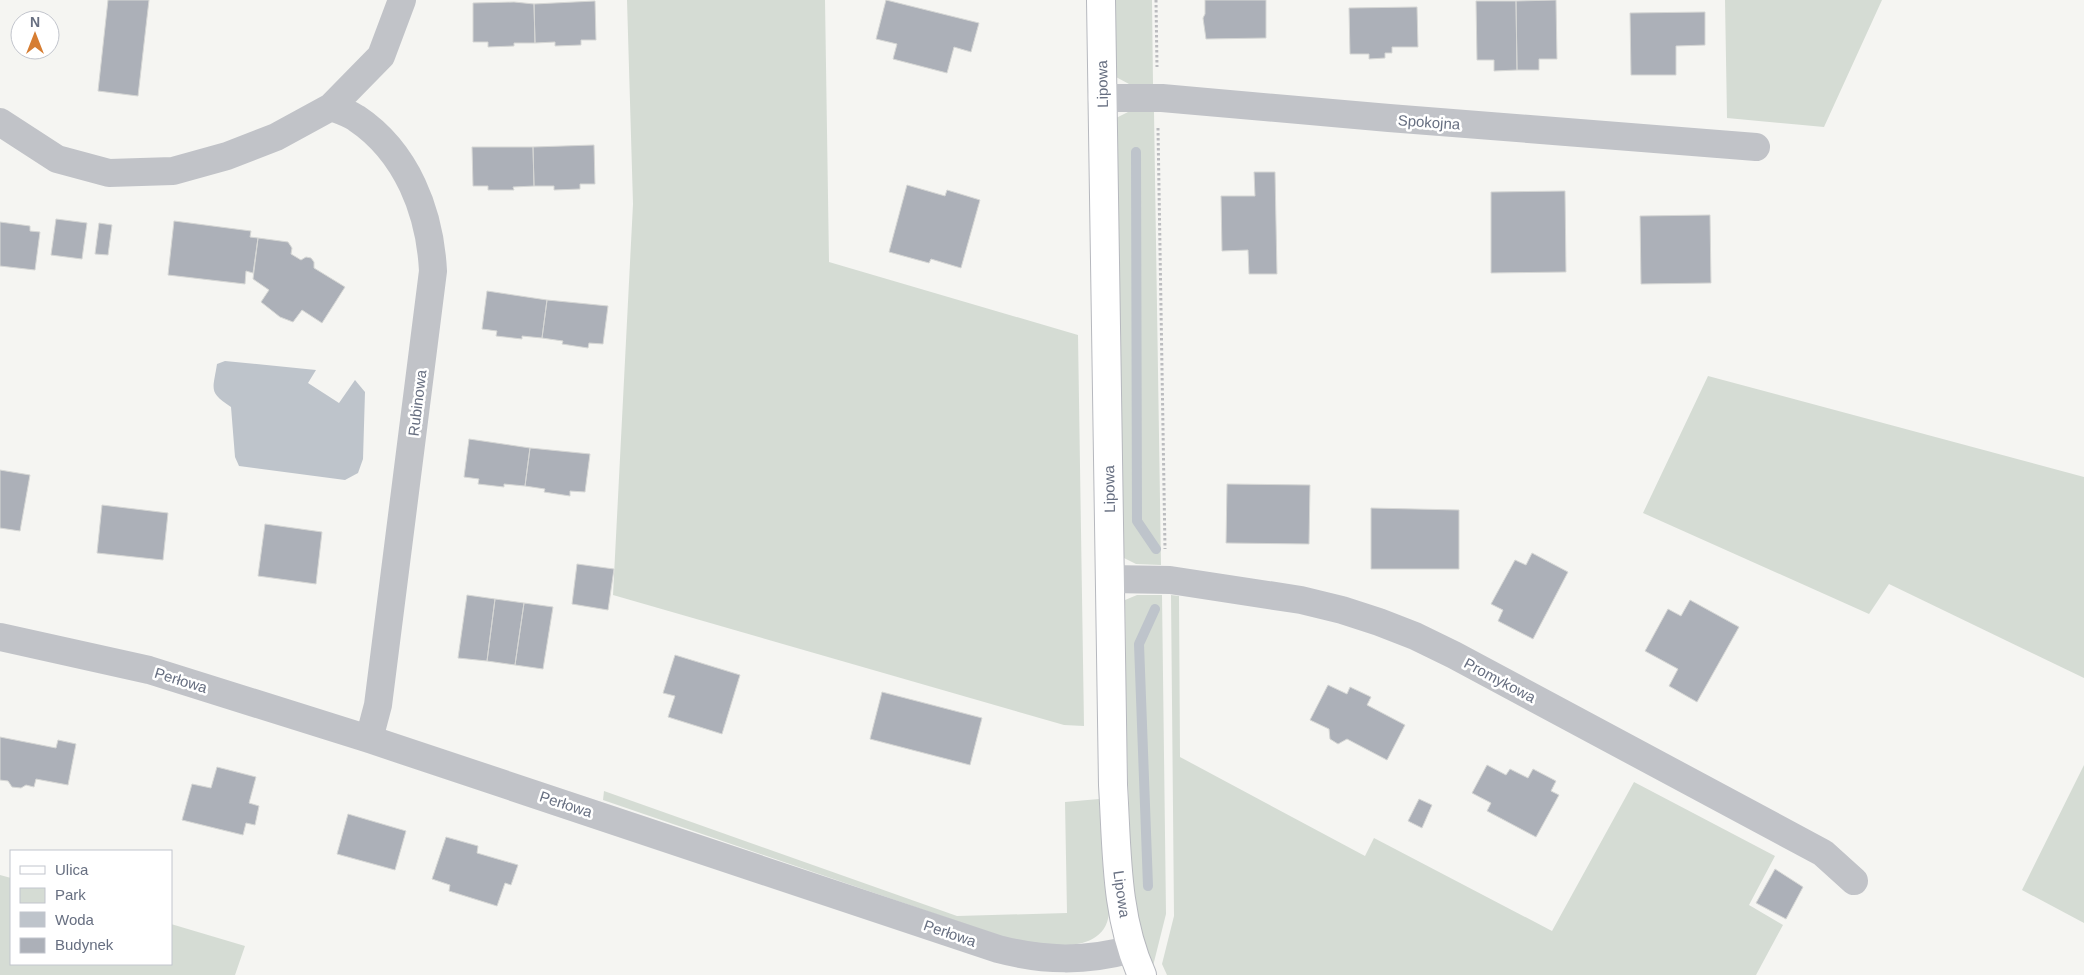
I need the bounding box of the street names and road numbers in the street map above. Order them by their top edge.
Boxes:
street label: Lipowa [1093,59,1111,108]
street label: Spokojna [1397,111,1461,133]
street label: Rubinowa [404,368,430,437]
street label: Lipowa [1100,464,1118,513]
street label: Promykowa [1461,654,1539,706]
street label: Perłowa [153,664,210,696]
street label: Perłowa [538,788,595,821]
street label: Lipowa [1110,869,1134,919]
street label: Perłowa [922,916,979,950]

